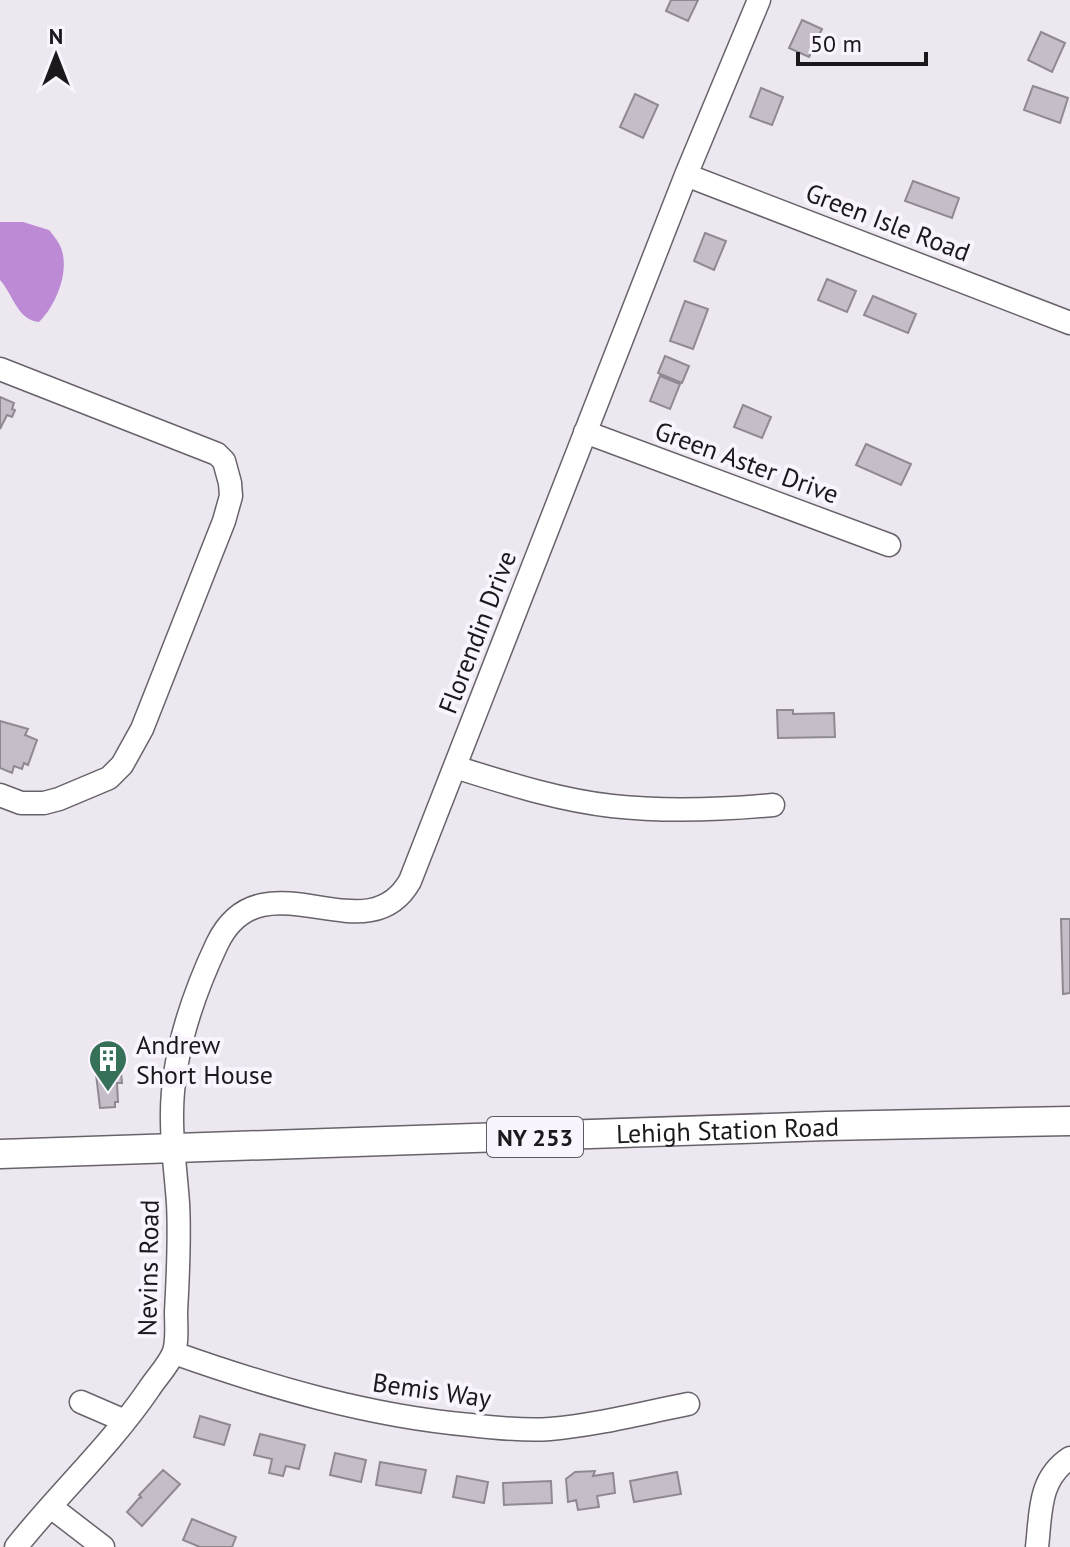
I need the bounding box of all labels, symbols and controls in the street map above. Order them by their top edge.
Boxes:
north arrow [16,16,96,96]
scale bar [798,16,926,66]
text: N [49,22,63,50]
text: 50 m [810,28,862,59]
street label: Green Isle Road [801,176,975,268]
street label: Green Aster Drive [651,413,843,511]
street label: Florendin Drive [431,546,523,718]
place label: Andrew Short House [136,1028,273,1091]
building icon: Andrew Short House [87,1038,129,1093]
street label: Lehigh Station Road [616,1109,839,1150]
road number: NY 253 [487,1117,583,1157]
street label: Nevins Road [130,1199,166,1337]
street label: Bemis Way [371,1365,493,1415]

